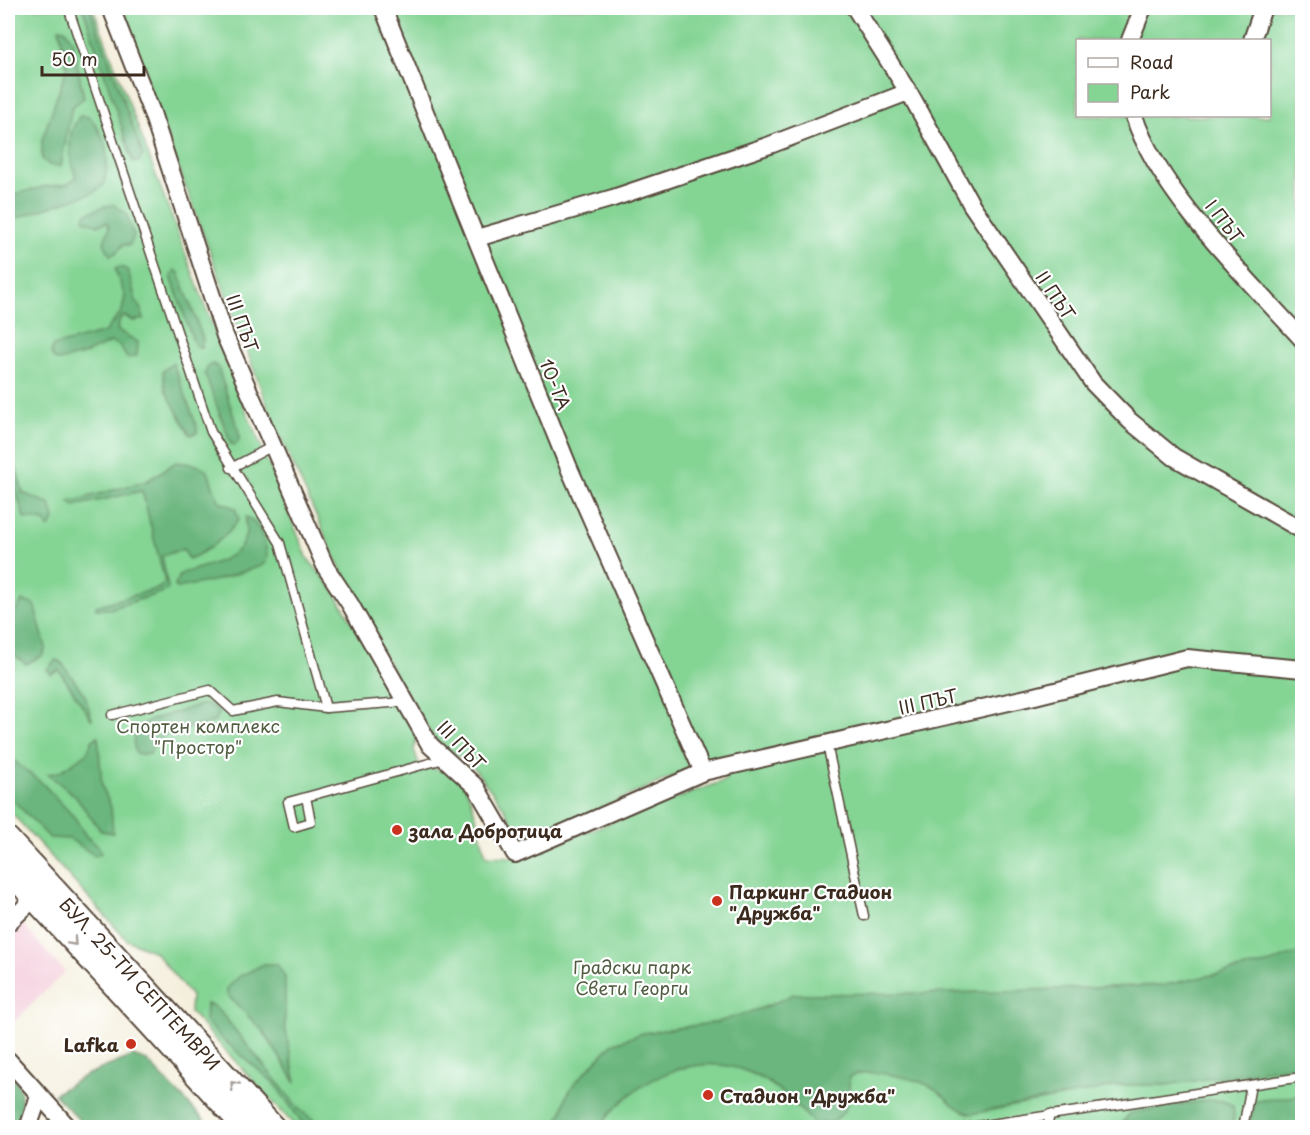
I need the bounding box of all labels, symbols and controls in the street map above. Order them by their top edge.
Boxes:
scale bar [42,39,144,77]
legend [1076,39,1271,117]
text: 50 m [51,45,98,72]
text: Road [1130,48,1174,75]
text: Park [1130,78,1170,105]
street label: І ПЪТ [1199,194,1251,249]
street label: ІІ ПЪТ [1030,265,1083,326]
street label: ІІІ ПЪТ [220,290,266,356]
street label: 10-ТА [534,354,579,414]
street label: ІІІ ПЪТ [896,681,961,721]
park label: Спортен комплекс "Простор" [116,712,280,760]
street label: ІІІ ПЪТ [432,714,493,776]
place label: зала Добротица [408,817,563,844]
marker: зала Добротица [390,823,404,837]
place label: Паркинг Стадион "Дружба" [729,878,892,926]
street label: БУЛ. 25-ТИ СЕПТЕМВРИ [54,891,227,1076]
marker: Паркинг Стадион "Дружба" [710,894,724,908]
one-way arrow [66,935,77,945]
park label: Градски парк Свети Георги [573,953,691,1001]
place label: Lafka [64,1031,119,1058]
marker: Lafka [124,1037,138,1051]
one-way arrow [230,1081,241,1091]
place label: Стадион "Дружба" [720,1082,895,1109]
marker: Стадион "Дружба" [701,1088,715,1102]

